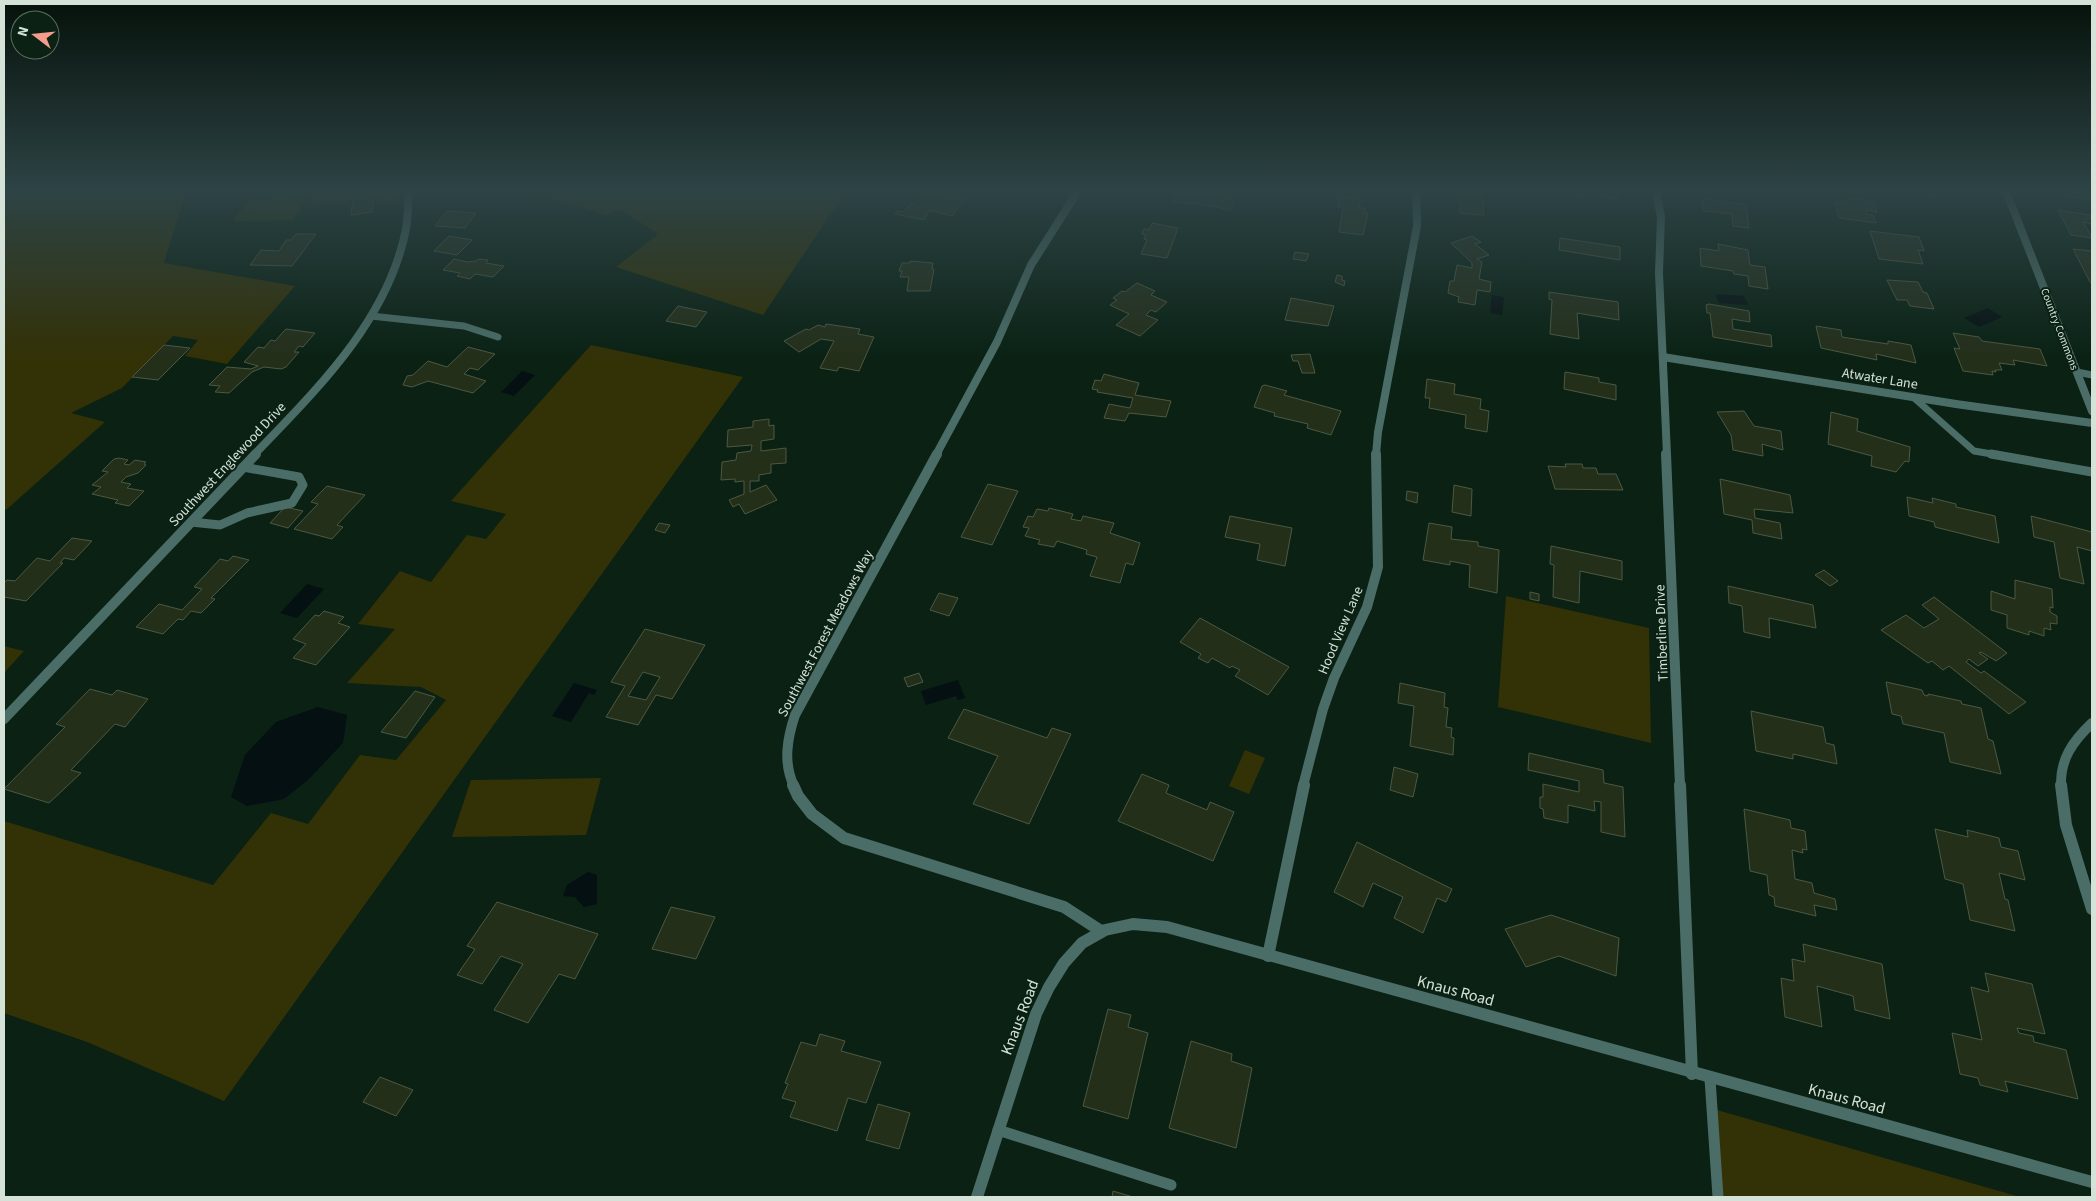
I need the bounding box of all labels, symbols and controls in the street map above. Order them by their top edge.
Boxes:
north arrow [10,10,60,60]
text: N [13,24,34,39]
street label: Country Commons [2037,286,2082,373]
street label: Atwater Lane [1840,363,1919,395]
street label: Southwest Englewood Drive [165,398,291,531]
street label: Southwest Forest Meadows Way [773,546,879,721]
street label: Hood View Lane [1313,583,1368,678]
street label: Timberline Drive [1650,584,1674,682]
street label: Knaus Road [1415,970,1497,1012]
street label: Knaus Road [996,977,1044,1058]
street label: Knaus Road [1806,1078,1888,1120]

